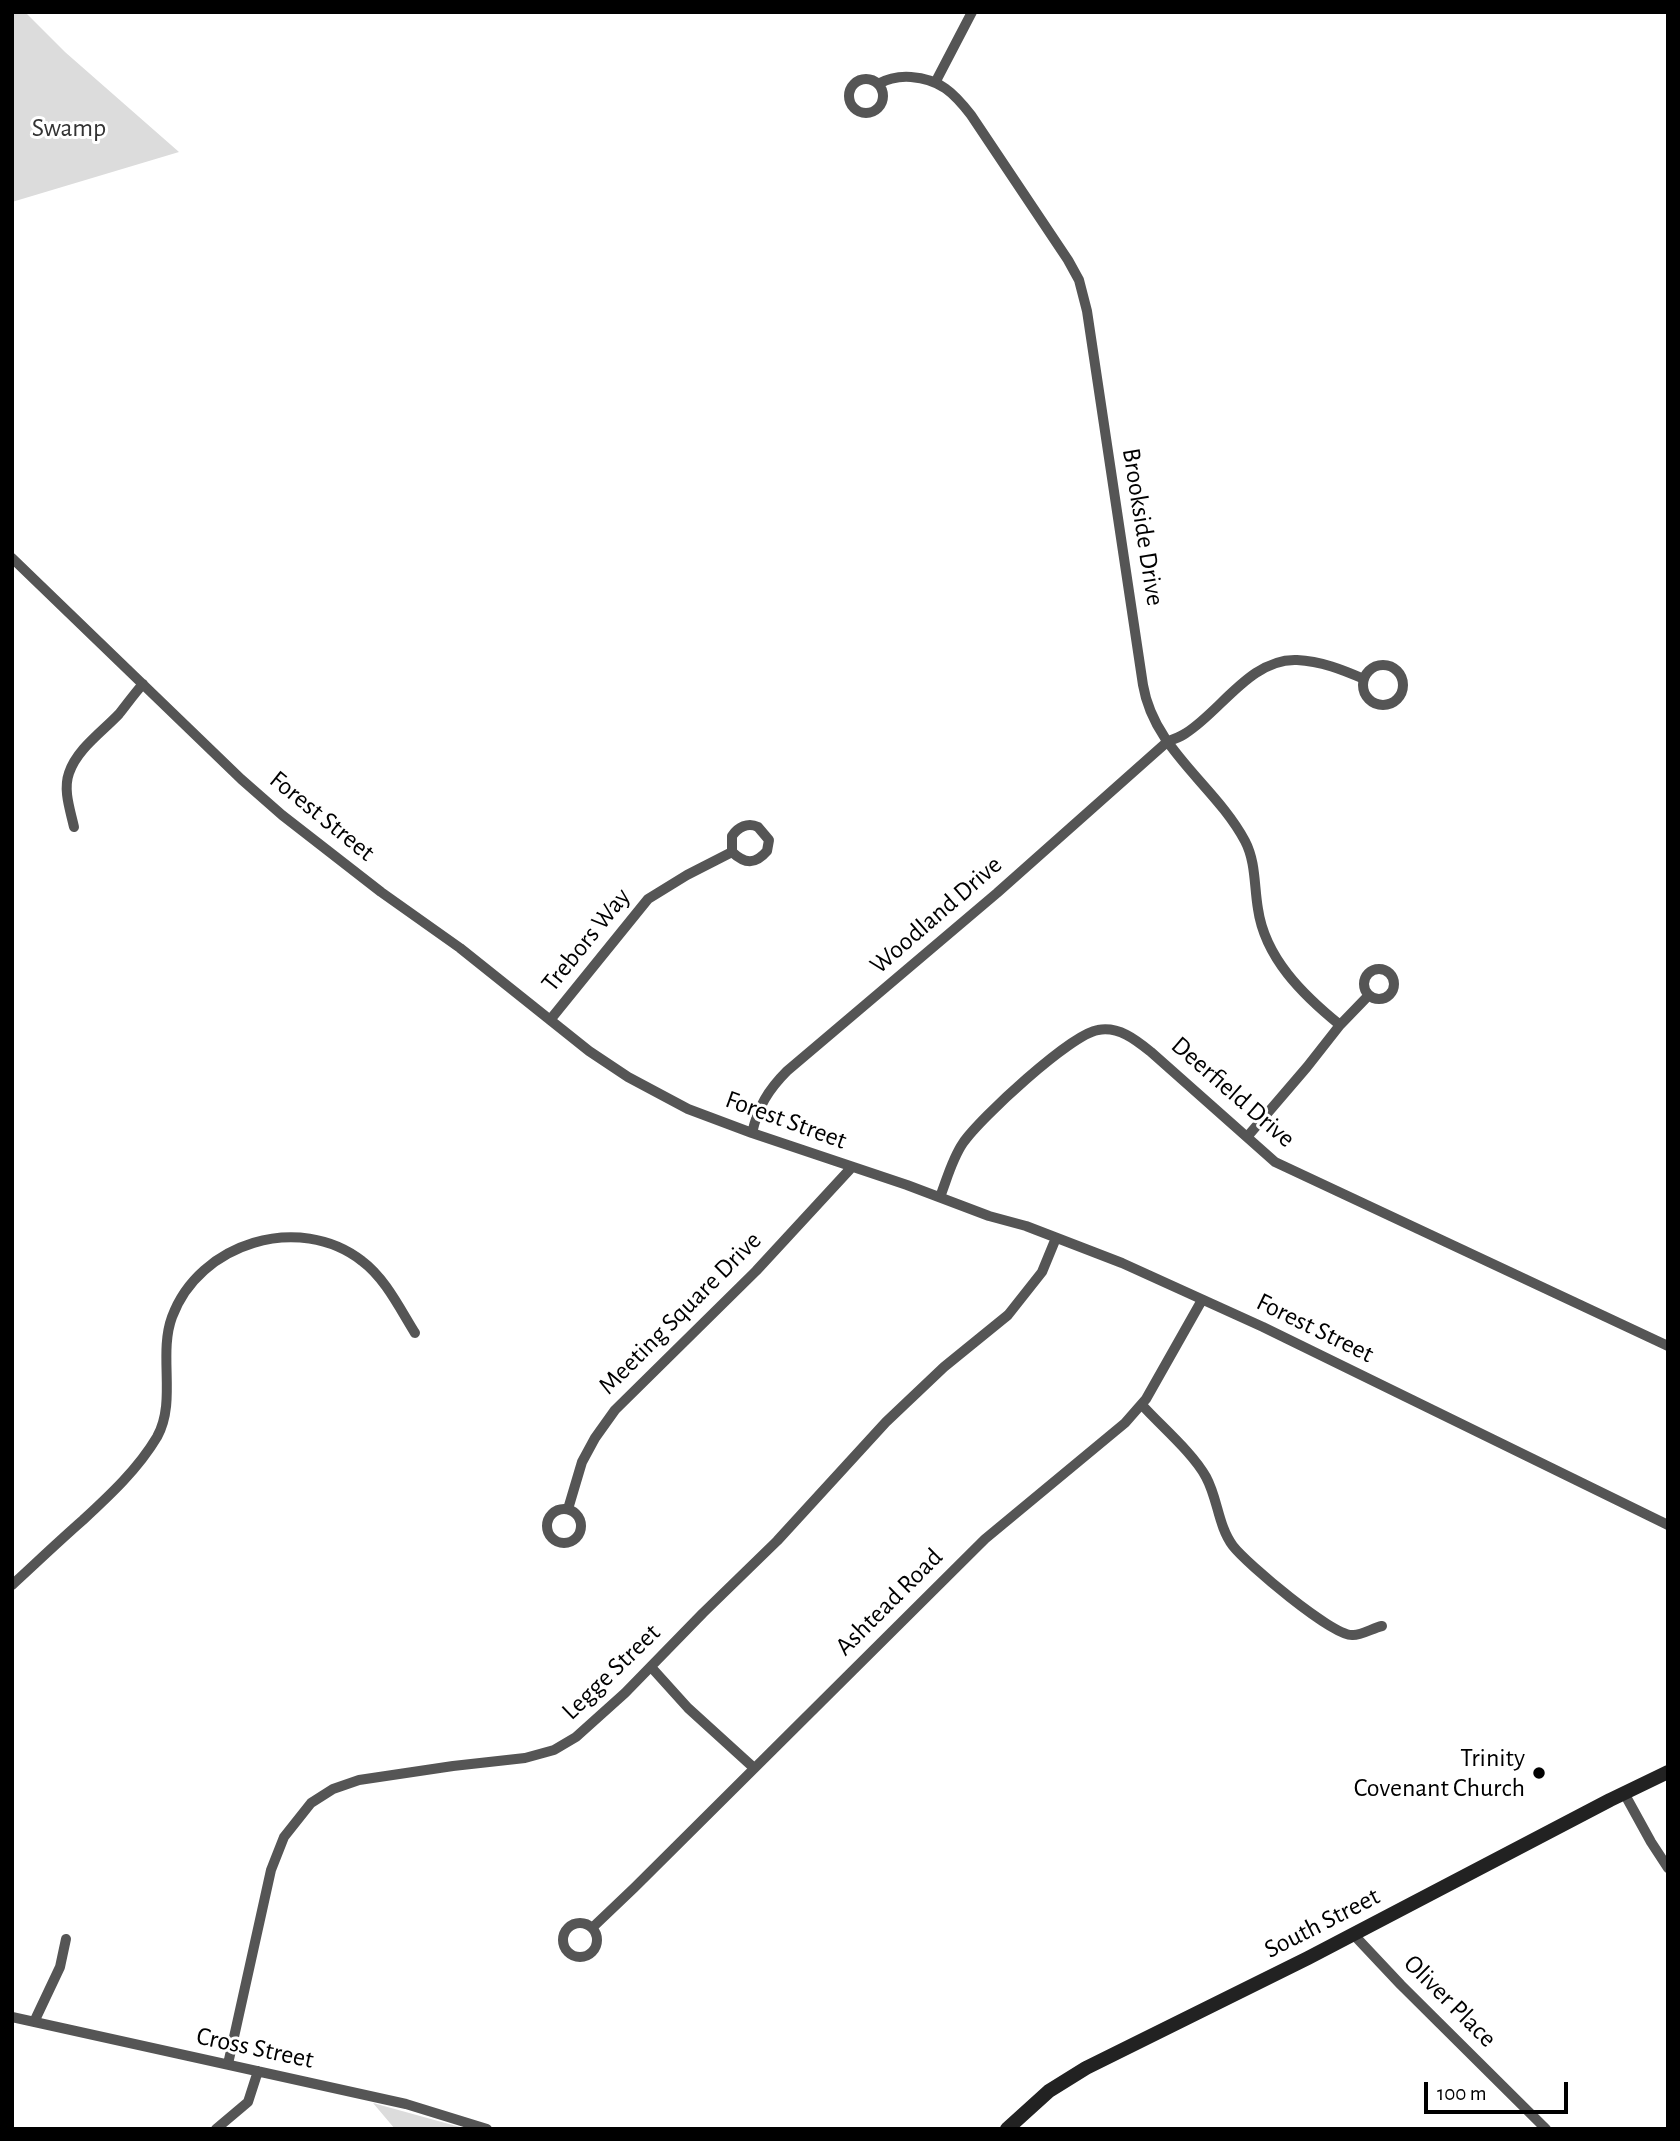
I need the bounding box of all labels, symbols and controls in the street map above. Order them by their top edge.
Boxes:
park label: Swamp [32,112,106,144]
street label: Brookside Drive [1115,446,1171,608]
street label: Forest Street [263,764,381,868]
street label: Woodland Drive [864,849,1008,981]
street label: Trebors Way [535,882,637,998]
street label: Deerfield Drive [1165,1030,1301,1154]
street label: Forest Street [721,1084,851,1156]
street label: Meeting Square Drive [592,1225,768,1401]
street label: Forest Street [1251,1286,1379,1370]
street label: Ashtead Road [829,1542,949,1662]
street label: Legge Street [555,1617,667,1727]
place label: Trinity Covenant Church [1354,1742,1525,1803]
marker: Trinity Covenant Church [1531,1765,1547,1781]
street label: South Street [1259,1881,1385,1965]
street label: Oliver Place [1397,1948,1503,2054]
street label: Cross Street [194,2020,316,2076]
scale bar [1428,2068,1572,2112]
text: 100 m [1437,2083,1487,2104]

